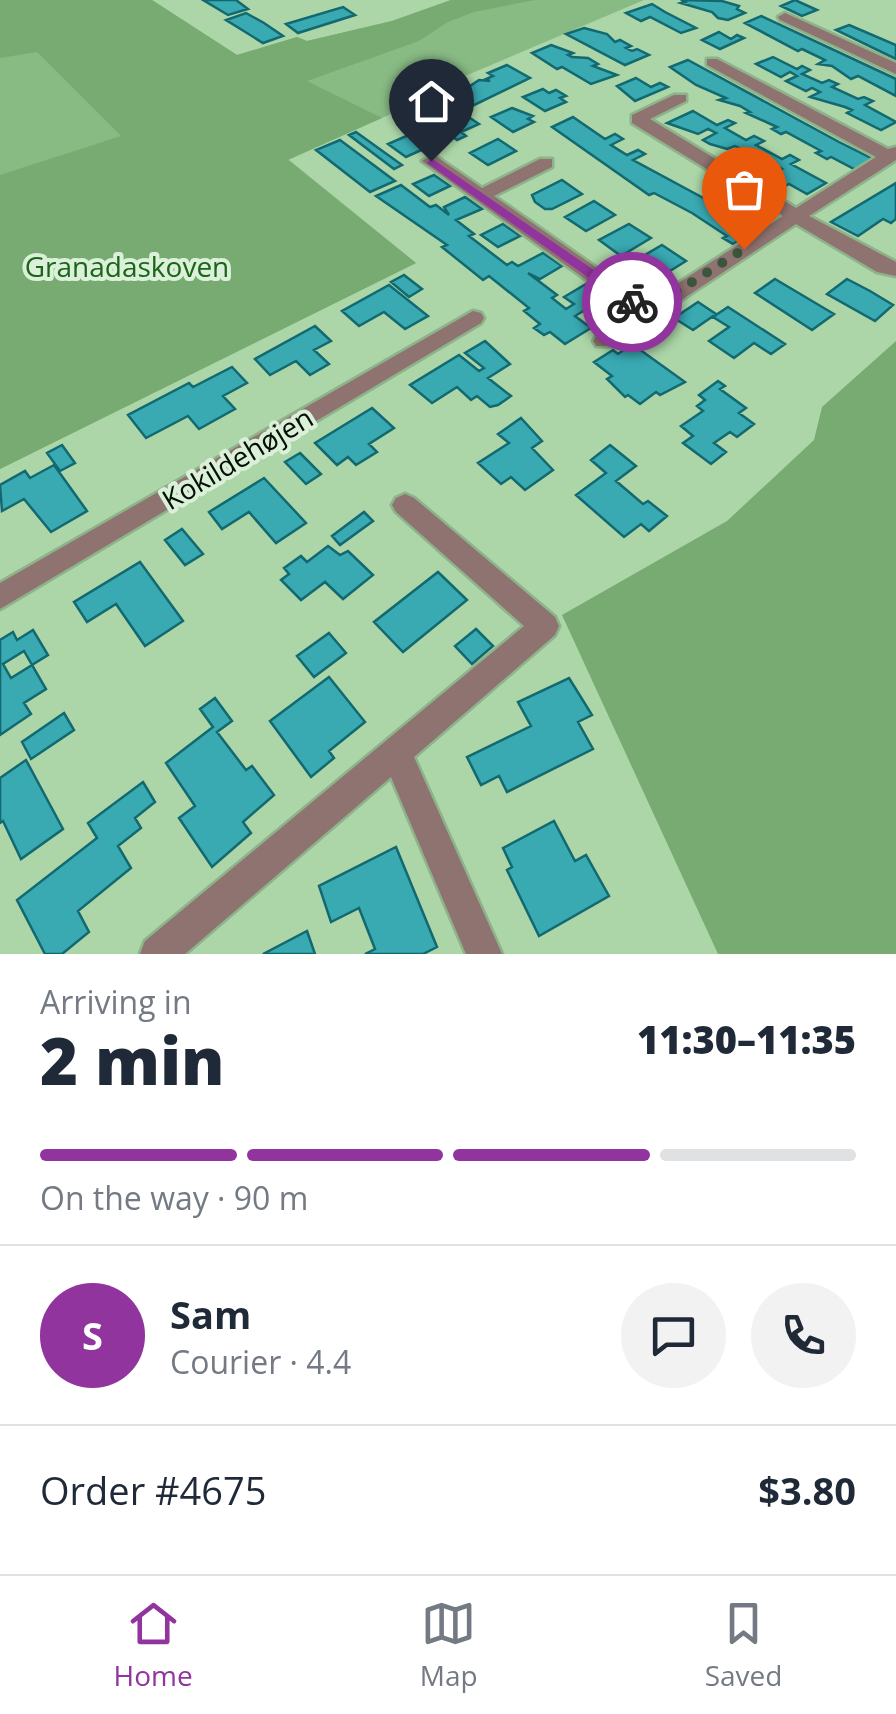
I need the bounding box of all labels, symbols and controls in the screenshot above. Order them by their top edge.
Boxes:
pin [389,59,474,162]
icon: home [404,74,459,129]
pin [702,147,787,250]
icon: bag [717,162,772,217]
park label: Granadaskoven [25,247,229,285]
courier [582,252,682,352]
icon: bike [605,275,660,330]
street label: Kokildehøjen [154,398,320,518]
text: Arriving in [40,980,192,1023]
text: 11:30–11:35 [637,1013,856,1065]
text: 2 min [40,1016,225,1104]
text: On the way · 90 m [40,1176,308,1219]
button: chat [621,1283,726,1388]
button: phone [751,1283,856,1388]
text: Sam [170,1288,251,1340]
text: S [82,1309,103,1361]
text: Courier · 4.4 [170,1340,351,1383]
text: Order #4675 [40,1464,267,1516]
text: $3.80 [758,1464,856,1516]
tab: Home [114,1596,193,1694]
tab: Map [420,1596,478,1694]
tab: Saved [705,1596,782,1694]

